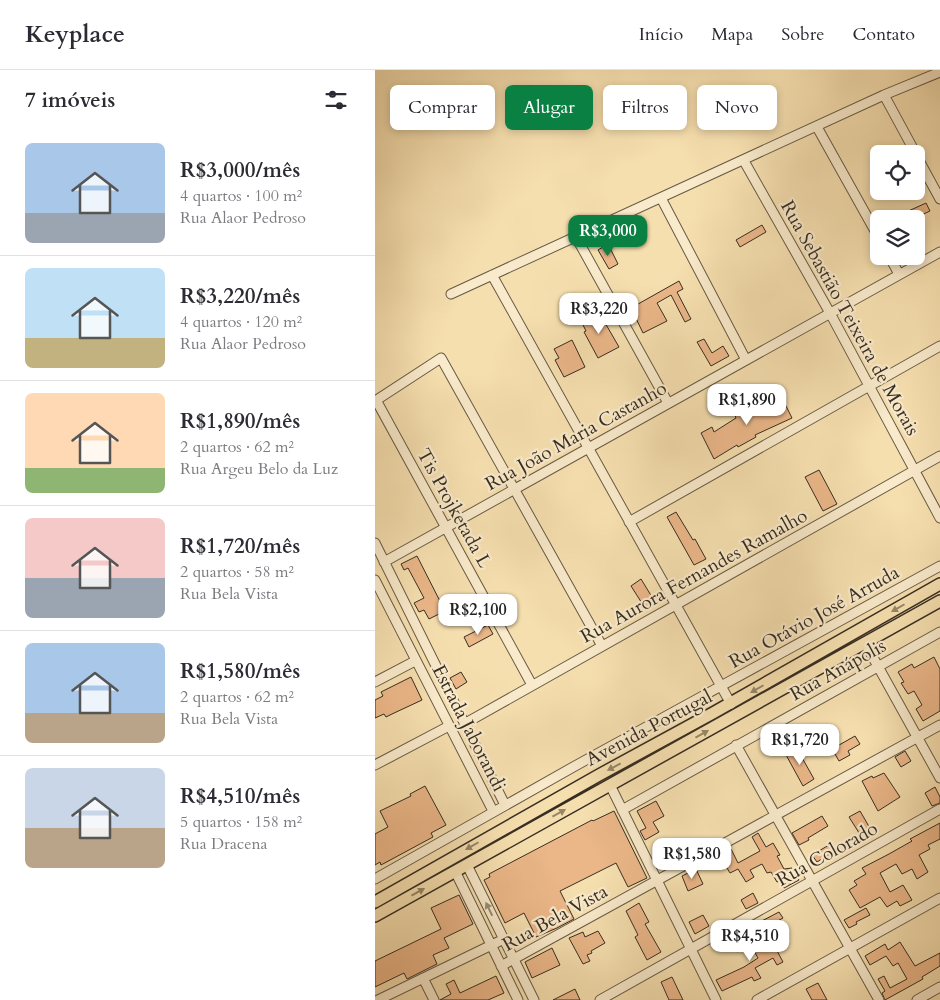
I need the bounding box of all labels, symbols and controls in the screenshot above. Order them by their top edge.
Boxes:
text: Keyplace [25,18,125,51]
text: Início [639,22,683,47]
text: Mapa [711,22,753,47]
text: Sobre [781,22,824,47]
text: Contato [852,22,915,47]
chip: Comprar [390,85,495,130]
chip: Alugar [505,85,593,130]
chip: Filtros [603,85,687,130]
chip: Novo [697,85,777,130]
text: 7 imóveis [25,86,115,115]
icon: filters [322,86,350,114]
map controls [870,145,925,265]
button: locate [870,145,925,200]
text: R$3,000/mês [180,156,300,185]
icon: home [65,163,125,223]
text: 4 quartos · 100 m² [180,185,302,207]
street label: Rua Sebastião Teixeira de Morais [774,196,926,440]
text: Rua Alaor Pedroso [180,207,306,229]
button: layers [870,210,925,265]
pin: R$3,000 [562,214,654,257]
text: R$3,000 [579,220,637,242]
text: R$3,220/mês [180,282,300,311]
icon: home [65,288,125,348]
pin: R$3,220 [553,292,645,335]
text: R$3,220 [570,298,628,320]
text: 4 quartos · 120 m² [180,311,302,333]
text: Rua Alaor Pedroso [180,333,306,355]
street label: Rua João Maria Castanho [481,375,671,497]
pin: R$1,890 [701,384,793,426]
text: R$1,890 [718,389,776,411]
text: R$1,890/mês [180,407,300,436]
icon: home [65,413,125,473]
text: 2 quartos · 62 m² [180,436,294,458]
street label: Tis Projketada L [411,444,498,573]
text: Rua Argeu Belo da Luz [180,458,338,480]
street label: Rua Aurora Fernandes Ramalho [576,503,812,649]
text: R$1,720/mês [180,532,300,561]
icon: home [65,538,125,598]
street label: Rua Otávio José Arruda [724,559,904,675]
text: 2 quartos · 58 m² [180,561,294,583]
text: Rua Bela Vista [180,583,278,605]
pin: R$2,100 [432,594,524,636]
text: R$2,100 [449,599,507,621]
one-way arrow [891,604,904,613]
street label: Rua Anápolis [785,633,891,707]
text: R$1,580/mês [180,657,300,686]
street label: Estrada Jaborandi [426,660,512,796]
icon: home [65,663,125,723]
street label: Avenida Portugal [581,684,717,772]
one-way arrow [749,685,764,693]
text: 2 quartos · 62 m² [180,686,294,708]
text: Rua Bela Vista [180,708,278,730]
pin: R$1,720 [754,724,846,766]
text: R$1,720 [771,729,829,751]
one-way arrow [694,730,709,738]
one-way arrow [607,763,621,771]
text: R$4,510/mês [180,782,300,811]
icon: home [65,788,125,848]
one-way arrow [552,809,567,817]
text: 5 quartos · 158 m² [180,811,302,833]
street label: Rua Colorado [772,815,882,893]
text: Rua Dracena [180,833,267,855]
pin: R$1,580 [646,838,738,880]
one-way arrow [465,842,480,850]
text: R$1,580 [663,843,721,865]
street label: Rua Bela Vista [498,878,612,958]
one-way arrow [410,888,425,896]
one-way arrow [485,902,493,916]
pin: R$4,510 [704,920,796,962]
text: R$4,510 [721,925,779,947]

